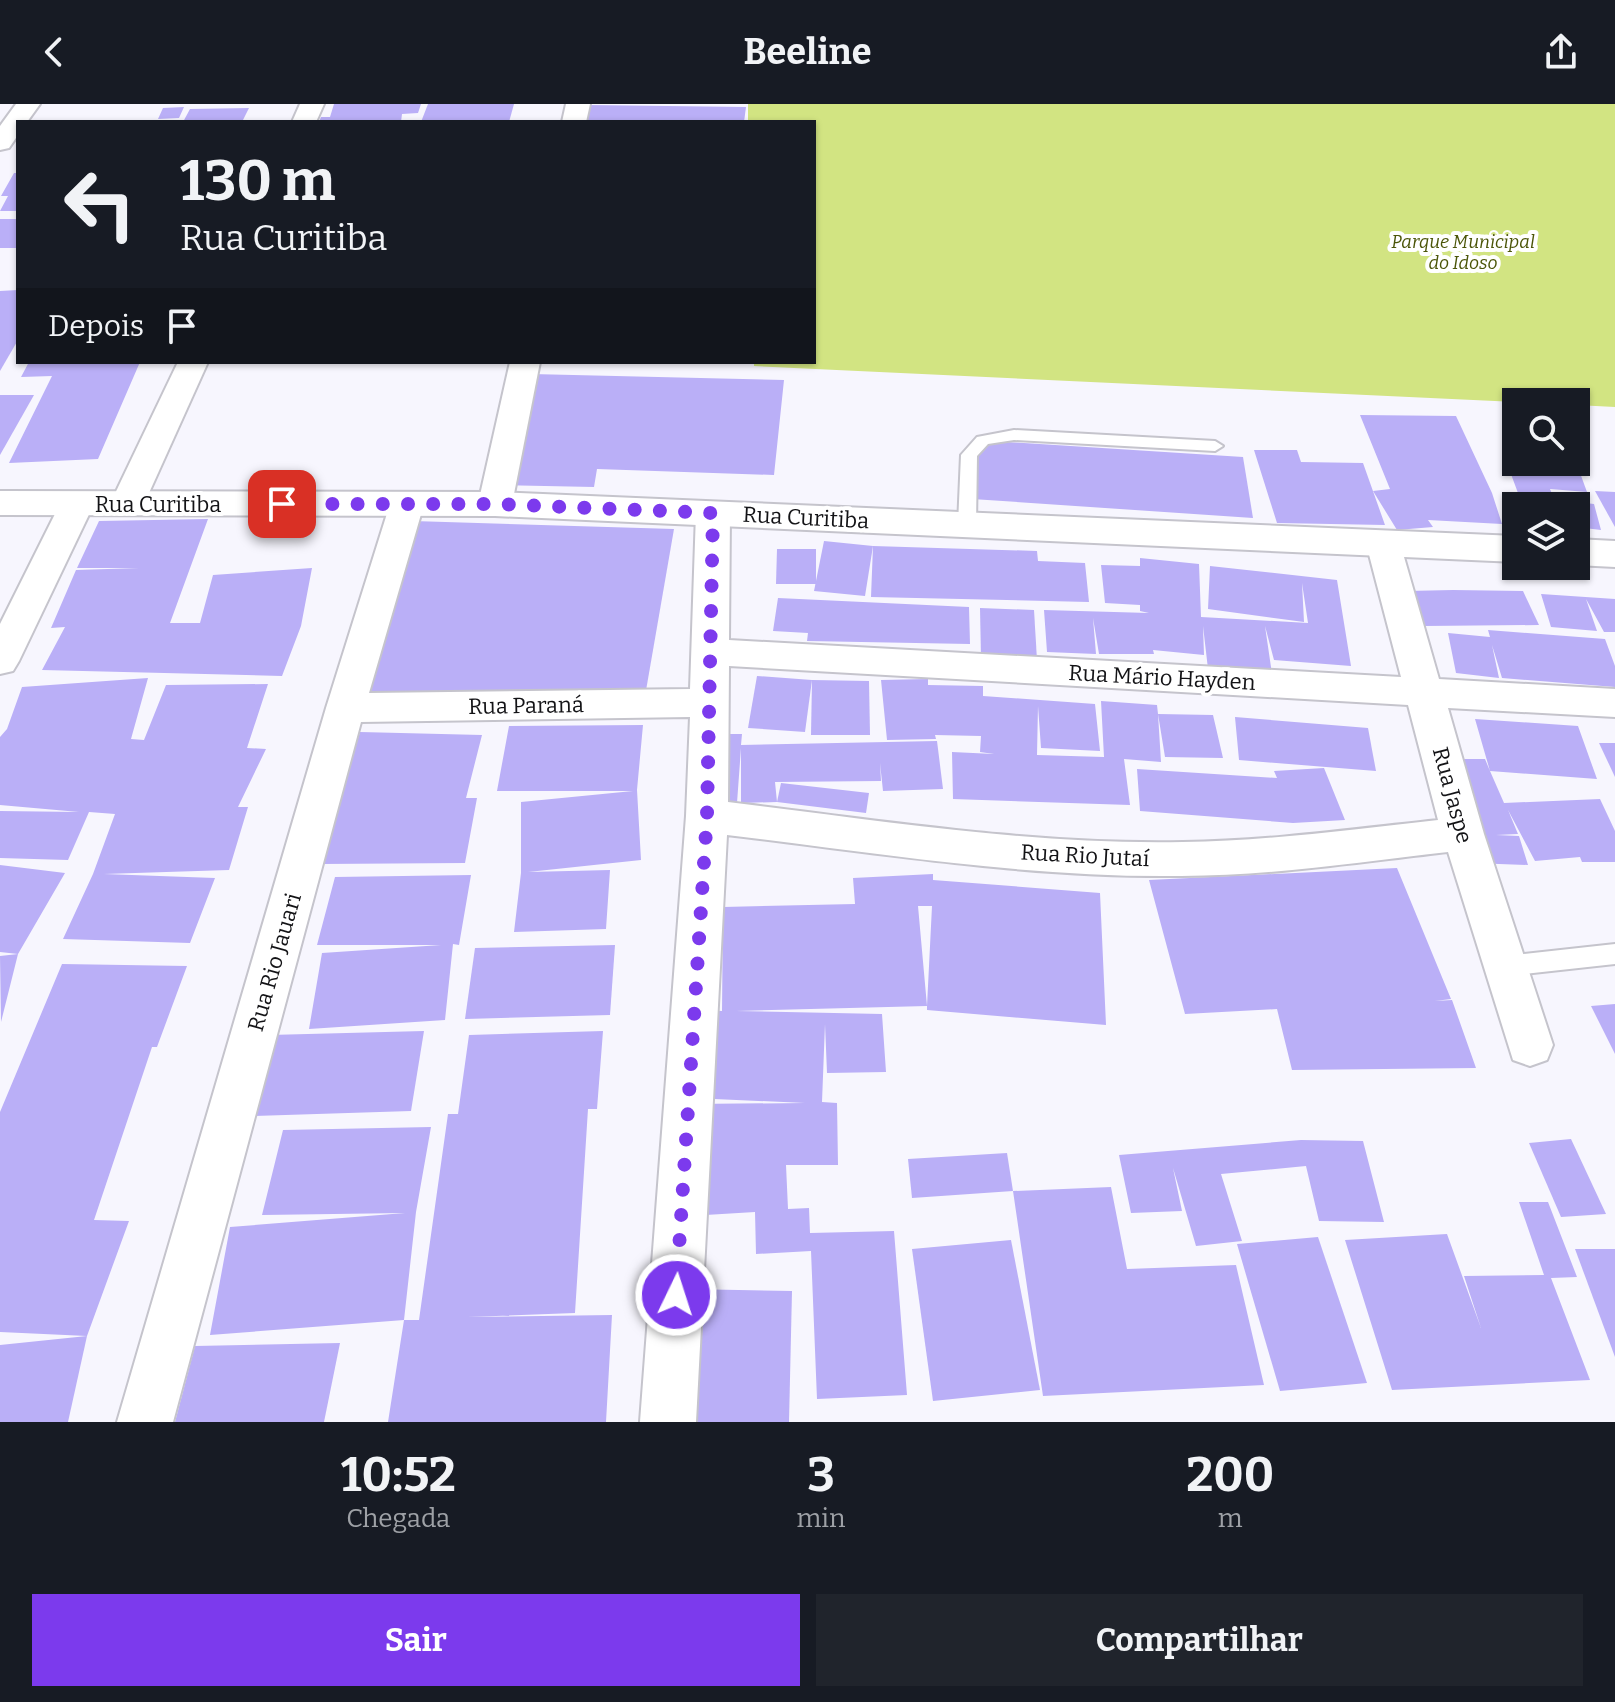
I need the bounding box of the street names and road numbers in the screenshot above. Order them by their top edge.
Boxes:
street label: Rua Curitiba [95,491,221,518]
street label: Rua Curitiba [742,501,870,534]
street label: Rua Mário Hayden [1068,659,1256,696]
street label: Rua Paraná [468,691,584,720]
street label: Rua Jaspe [1427,744,1478,846]
street label: Rua Rio Jutaí [1020,839,1151,872]
street label: Rua Rio Jauari [242,890,307,1034]

